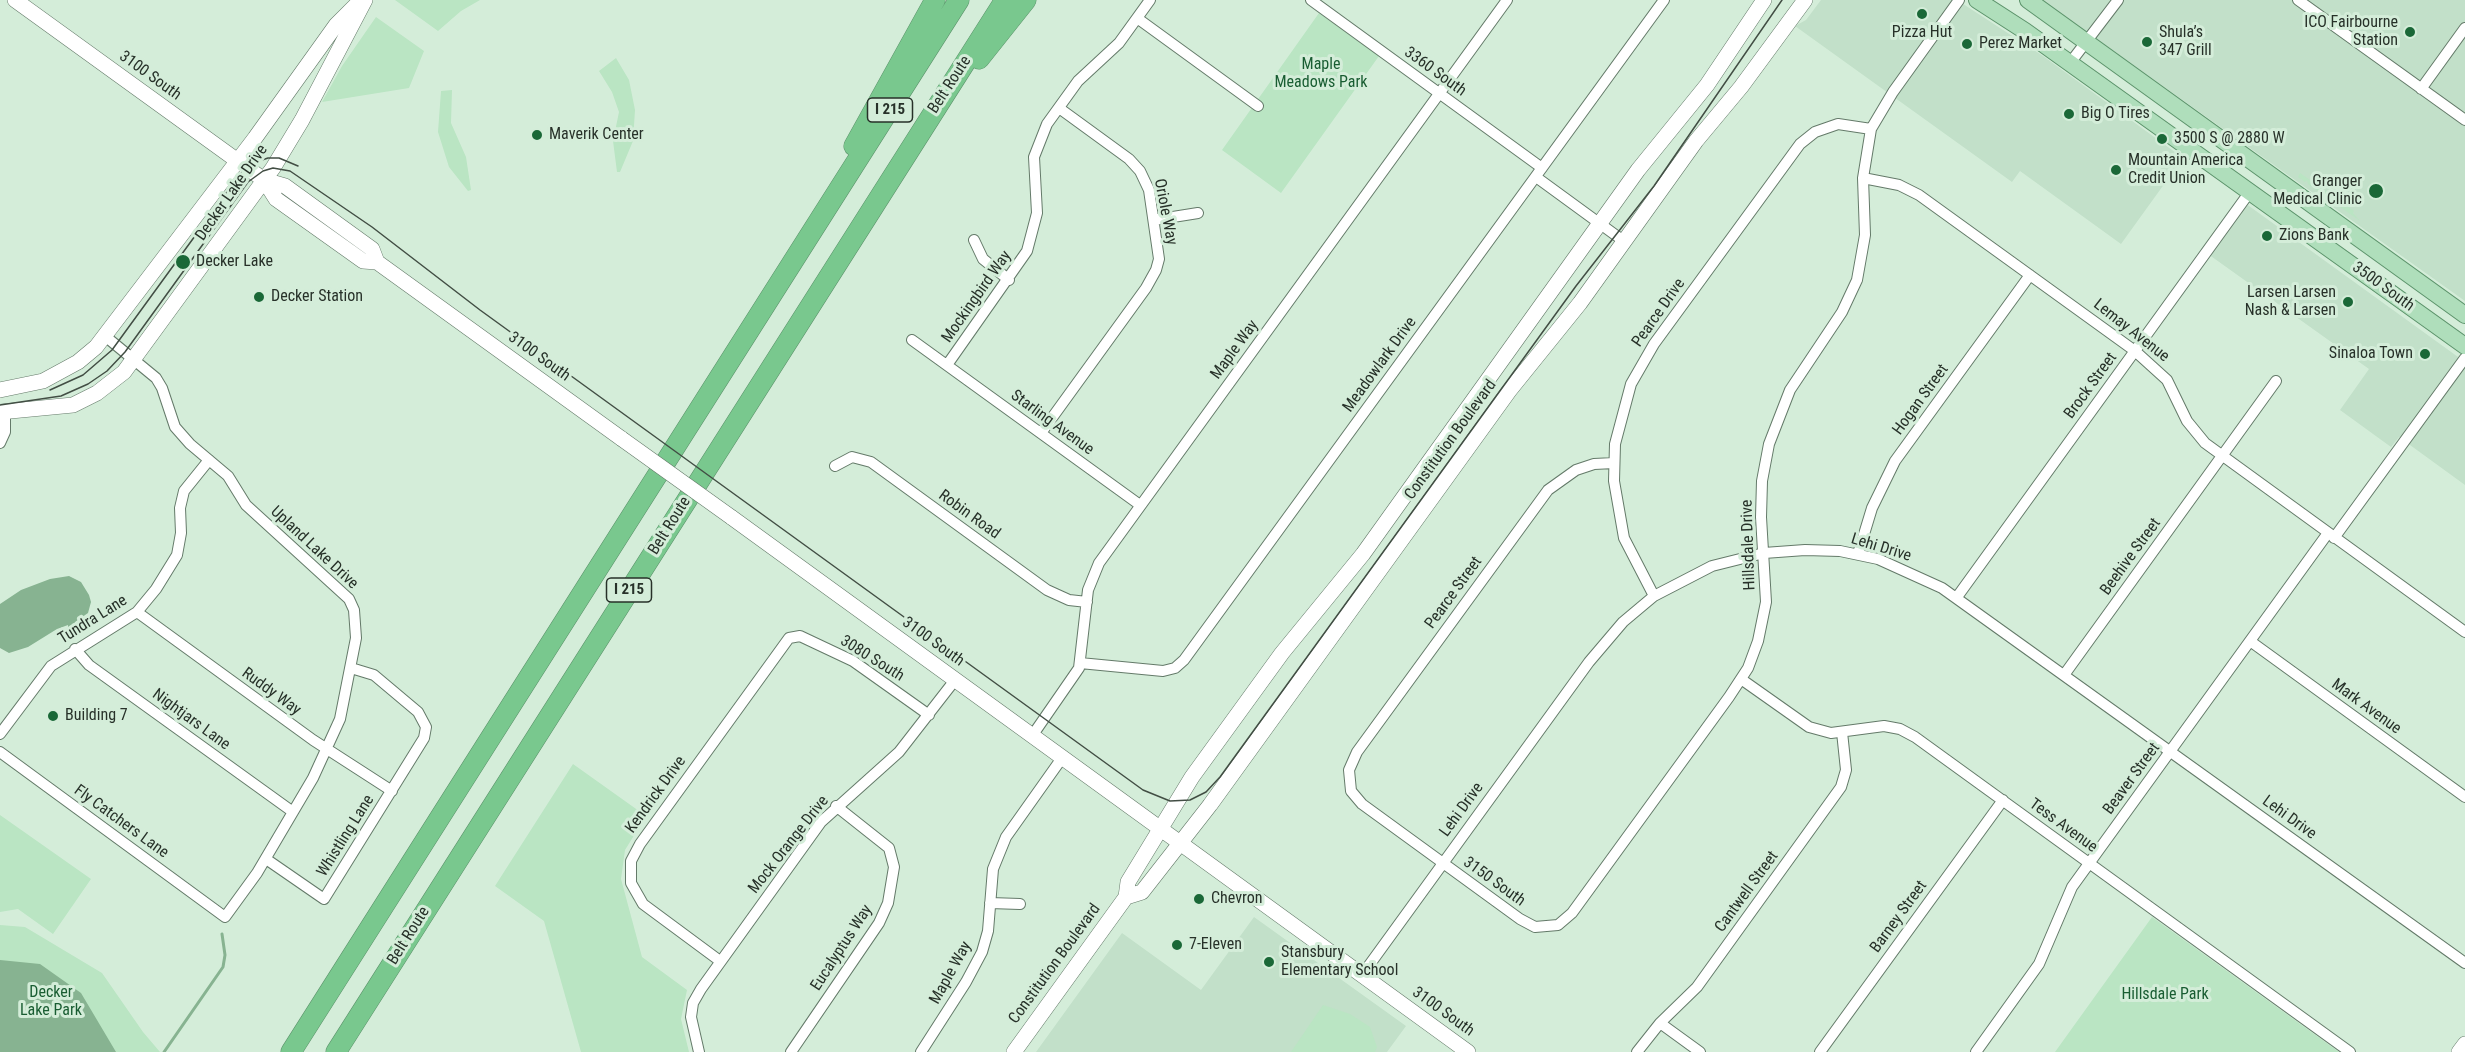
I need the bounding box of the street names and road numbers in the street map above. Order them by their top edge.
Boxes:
street label: 3360 South [1400,43,1470,101]
street label: 3100 South [115,47,185,105]
street label: Belt Route [924,53,976,117]
road number: I 215 [868,98,912,122]
street label: Decker Lake Drive [192,141,272,245]
street label: Oriole Way [1149,177,1181,247]
street label: Mockingbird Way [938,247,1016,347]
street label: 3500 South [2348,258,2418,316]
street label: Pearce Drive [1628,275,1690,351]
street label: Lemay Avenue [2089,295,2173,367]
street label: Meadowlark Drive [1339,314,1421,416]
street label: Maple Way [1207,317,1263,383]
street label: 3100 South [504,328,574,386]
street label: Brock Street [2061,349,2121,423]
street label: Hogan Street [1889,361,1953,439]
street label: Constitution Boulevard [1401,376,1501,504]
street label: Starling Avenue [1007,386,1097,460]
street label: Robin Road [934,486,1004,544]
street label: Belt Route [645,493,695,559]
street label: Hillsdale Drive [1738,499,1760,591]
street label: Upland Lake Drive [266,502,362,594]
street label: Beehive Street [2097,515,2165,599]
street label: Lehi Drive [1848,530,1914,566]
street label: Pearce Street [1421,553,1487,633]
road number: I 215 [606,578,652,602]
street label: Tundra Lane [55,591,131,649]
street label: 3100 South [898,613,968,671]
street label: 3080 South [836,632,908,686]
street label: Ruddy Way [238,664,304,720]
street label: Mark Avenue [2327,675,2405,739]
street label: Nightjars Lane [148,685,234,755]
street label: Beaver Street [2100,739,2164,819]
street label: Kendrick Drive [622,753,690,837]
street label: Lehi Drive [1436,779,1488,841]
street label: Fly Catchers Lane [70,781,172,863]
street label: Whistling Lane [313,792,379,880]
street label: Mock Orange Drive [745,792,833,898]
street label: Lehi Drive [2258,792,2320,844]
street label: Tess Avenue [2025,795,2101,857]
street label: Cantwell Street [1711,848,1783,936]
street label: 3150 South [1459,853,1529,911]
street label: Barney Street [1866,877,1932,957]
street label: Constitution Boulevard [1005,900,1105,1028]
street label: Eucalyptus Way [807,902,877,994]
street label: Belt Route [384,903,434,969]
street label: Maple Way [926,938,976,1008]
street label: 3100 South [1408,983,1478,1041]

